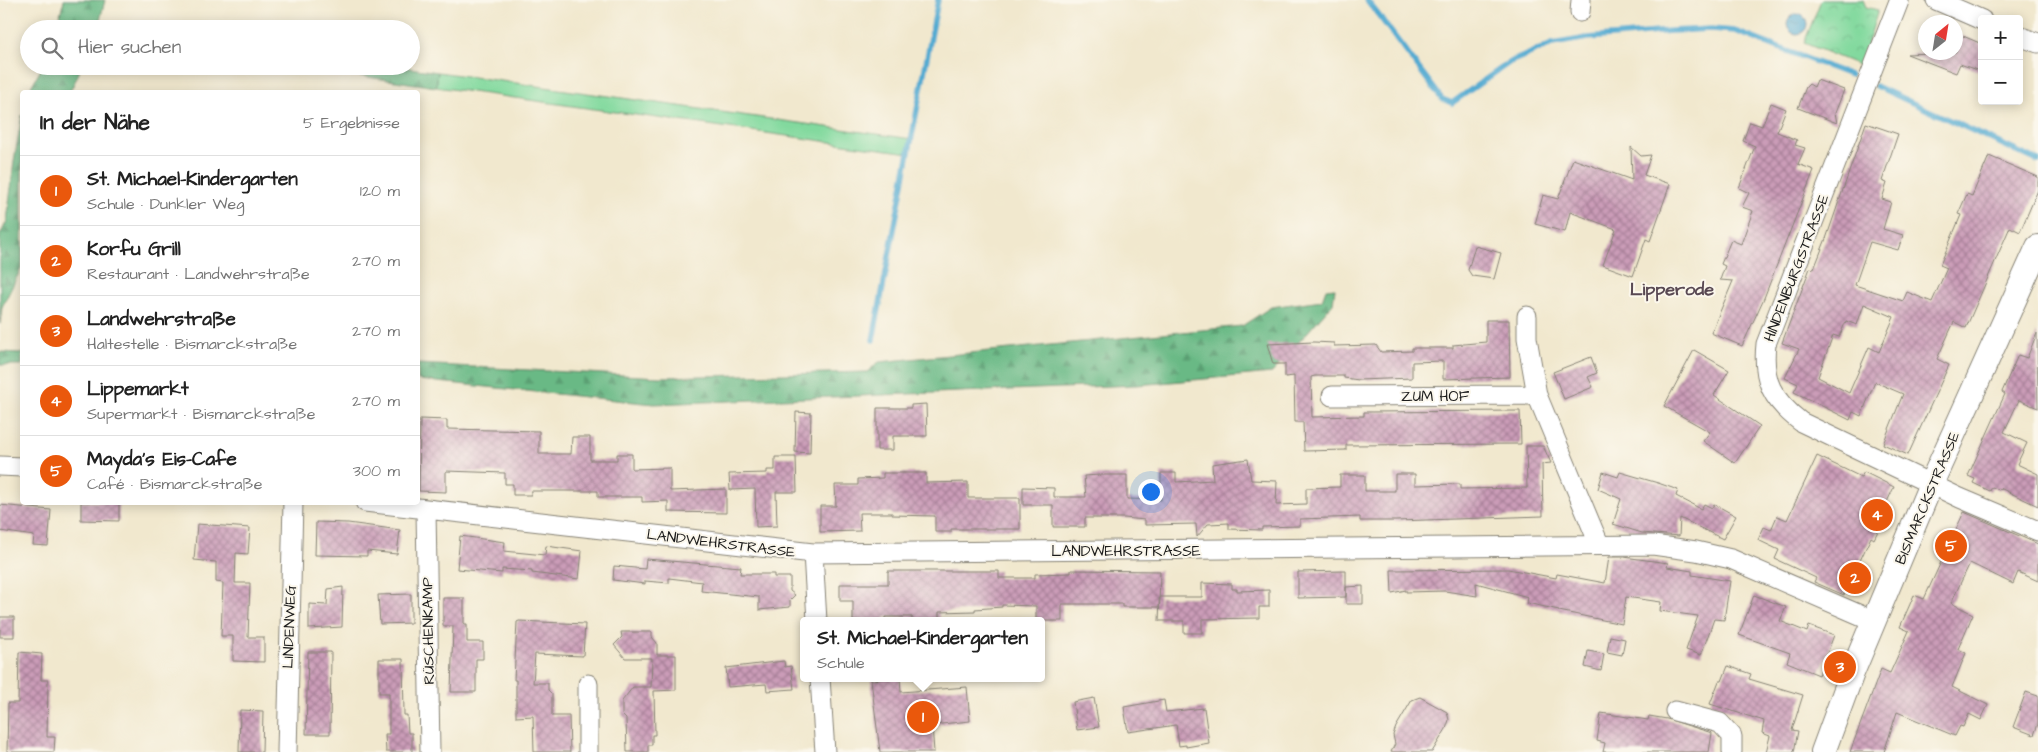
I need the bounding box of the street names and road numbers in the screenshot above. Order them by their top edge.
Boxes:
street label: HINDENBURGSTRASSE [1759,191,1834,345]
street label: ZUM HOF [1401,386,1470,407]
street label: BISMARCKSTRASSE [1890,428,1965,568]
street label: LANDWEHRSTRASSE [646,524,796,563]
street label: LANDWEHRSTRASSE [1051,541,1201,562]
street label: RÜSCHENKAMP [417,577,440,685]
street label: LINDENWEG [278,584,301,669]

